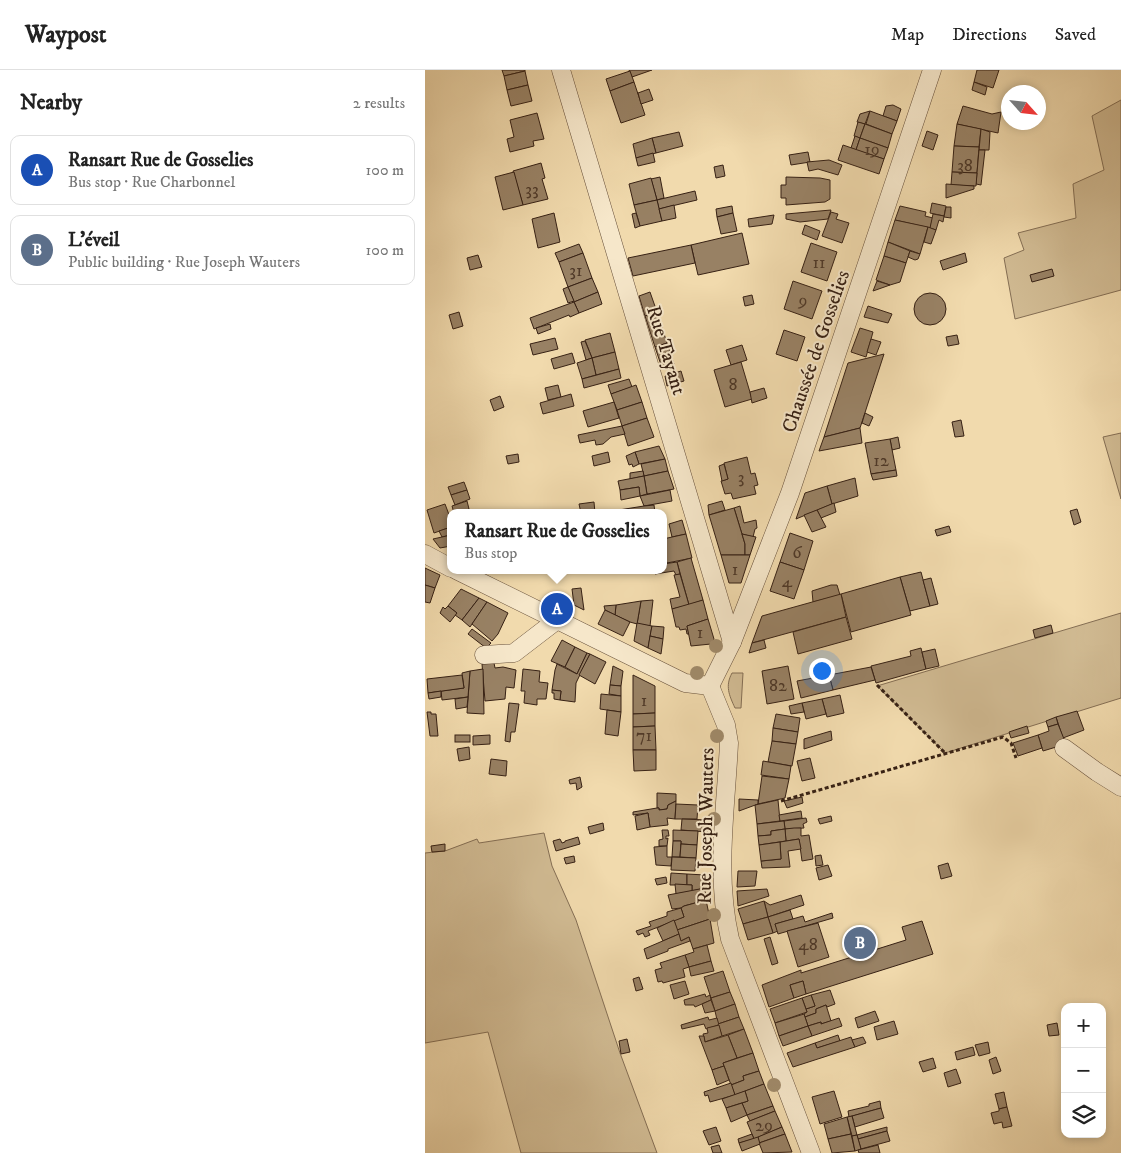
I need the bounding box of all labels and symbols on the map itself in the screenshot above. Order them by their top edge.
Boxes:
north arrow [1001,85,1046,130]
house number: 19 [864,139,880,161]
house number: 38 [957,155,973,177]
house number: 33 [525,179,539,201]
house number: 11 [812,252,826,274]
house number: 31 [569,260,583,282]
street label: Chaussée de Gosselies [777,267,856,436]
house number: 9 [798,290,807,312]
street label: Rue Tayant [640,303,691,398]
house number: 8 [728,374,738,396]
house number: 12 [873,450,889,472]
house number: 3 [738,467,744,489]
house number: 6 [792,542,802,564]
house number: 1 [732,559,738,581]
house number: 4 [782,571,793,593]
pin: A [541,590,573,628]
house number: 1 [697,622,703,644]
your location [809,658,835,684]
house number: 82 [769,675,787,697]
house number: 1 [641,690,647,712]
house number: 71 [636,725,652,747]
street label: Rue Joseph Wauters [693,747,720,905]
pin: B [844,924,876,962]
house number: 48 [798,934,818,956]
house number: 29 [755,1115,773,1137]

